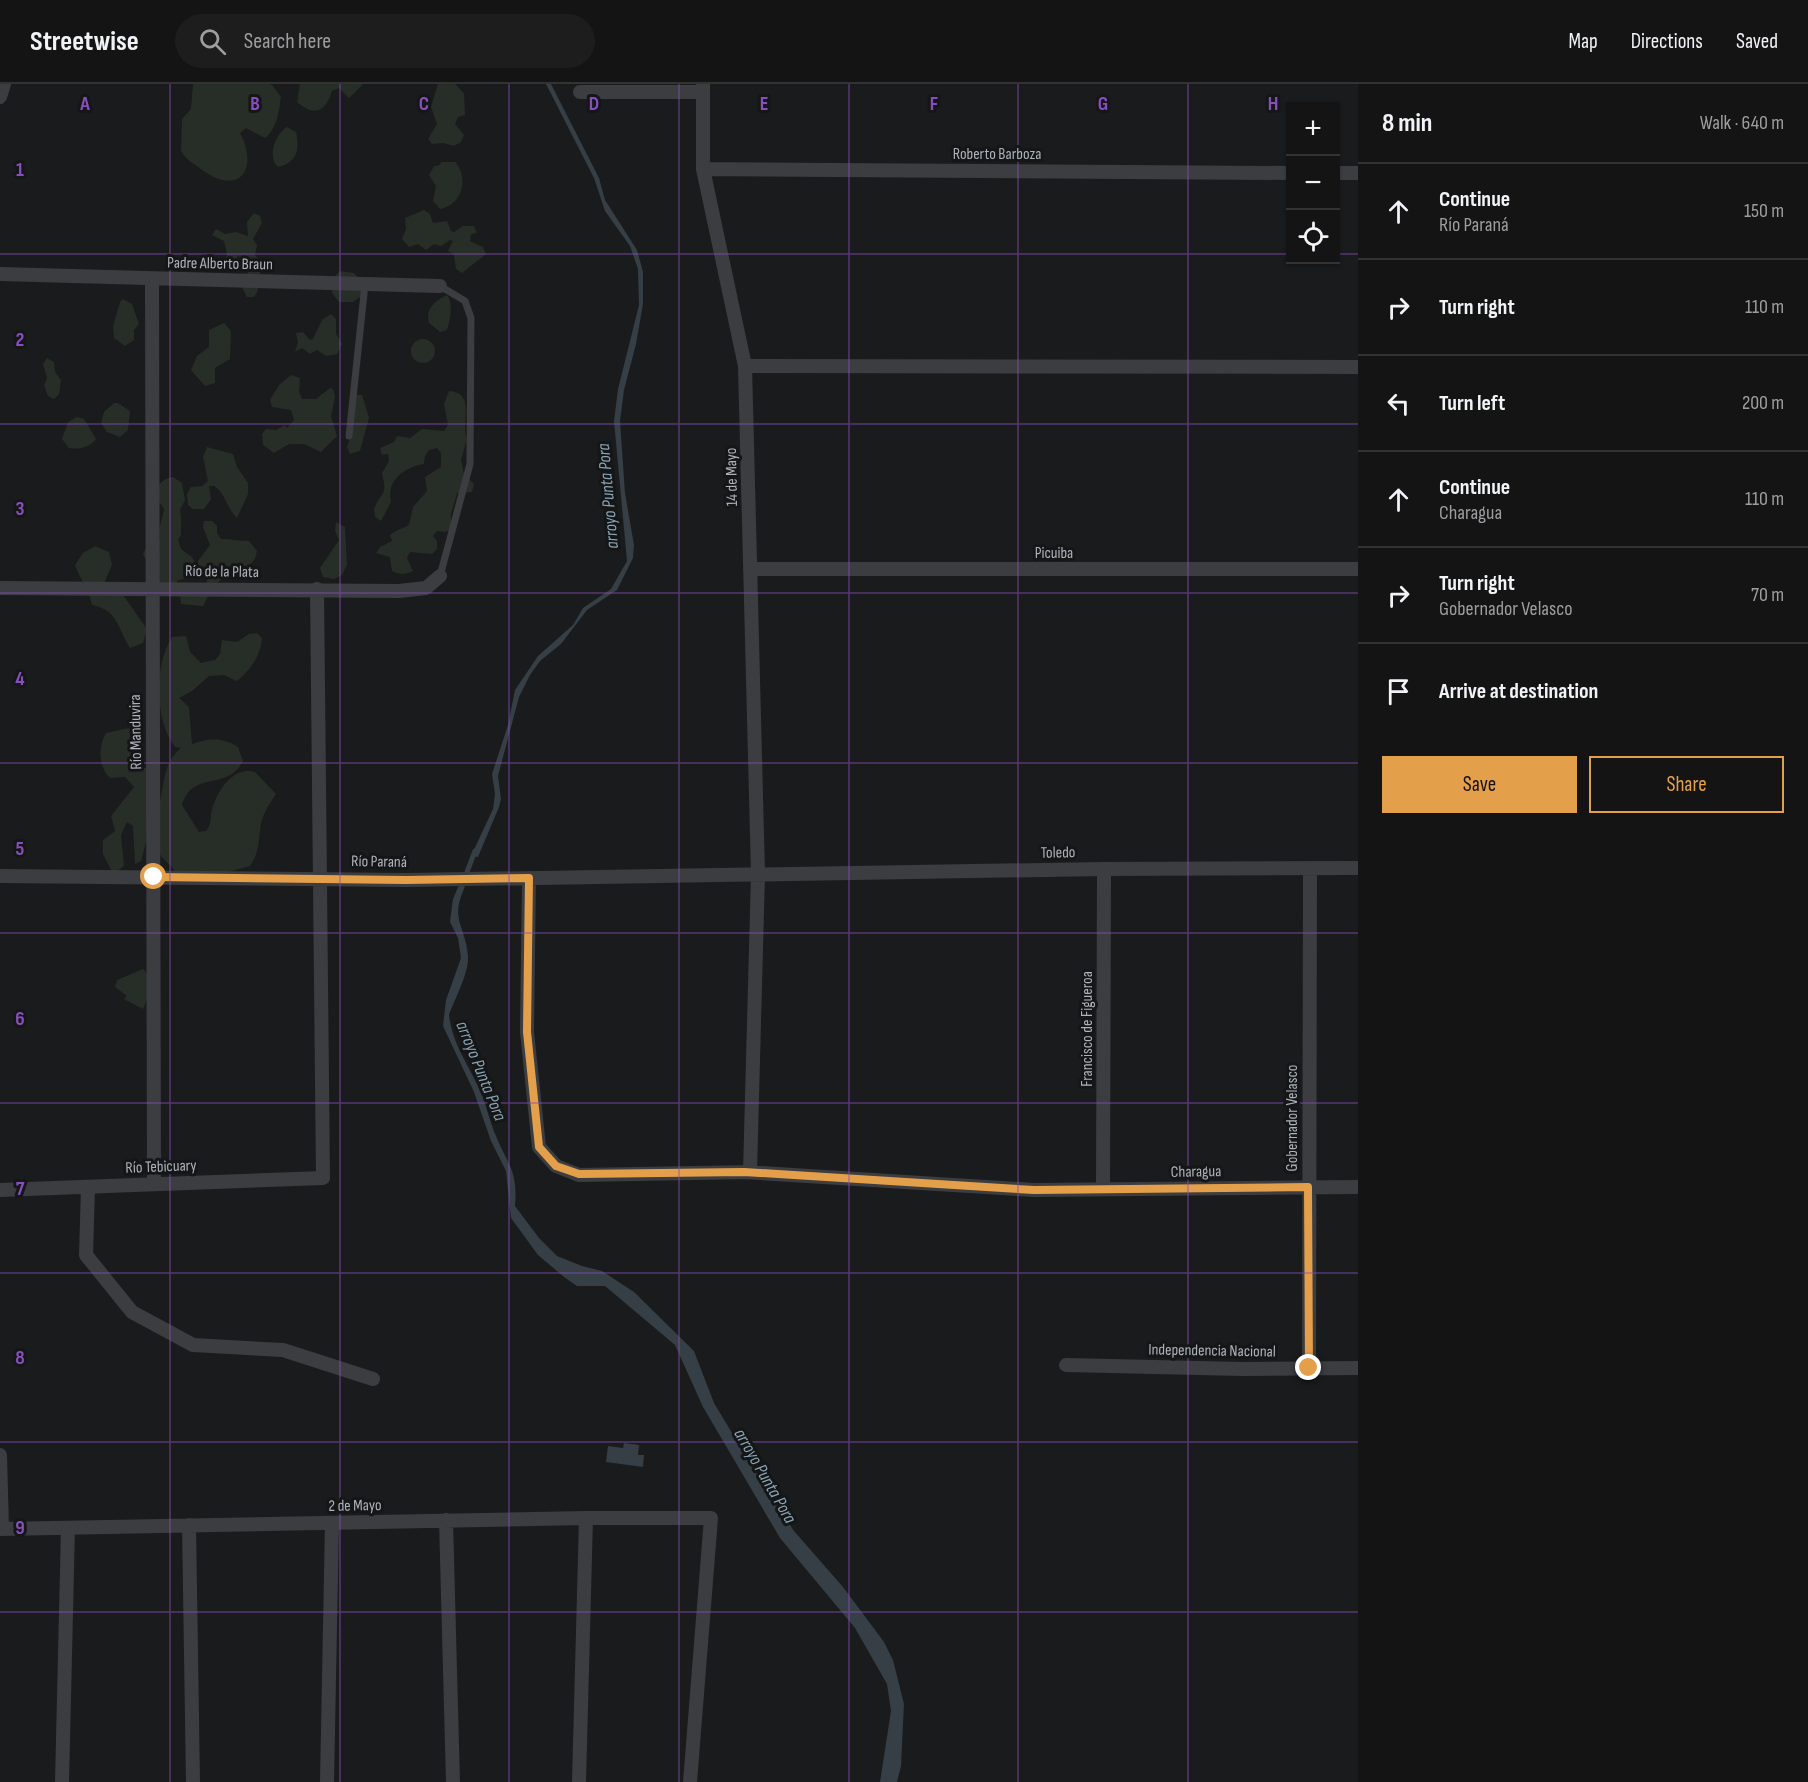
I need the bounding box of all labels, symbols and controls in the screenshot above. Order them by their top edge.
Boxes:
search box [175,14,595,68]
text: Streetwise [30,25,139,58]
icon: search [196,25,229,58]
text: Search here [244,28,331,55]
text: Map [1568,29,1598,54]
text: Directions [1631,29,1703,54]
text: Saved [1736,29,1778,54]
text: A [79,92,90,116]
text: B [250,92,260,116]
text: C [419,92,429,116]
text: D [589,92,599,116]
text: E [760,92,768,116]
text: F [930,92,938,116]
text: G [1098,92,1108,116]
text: H [1268,92,1278,116]
map controls [1286,102,1340,264]
button: + [1286,102,1340,156]
text: 8 min [1382,108,1432,139]
text: Walk · 640 m [1700,111,1784,135]
street label: Roberto Barboza [953,145,1041,164]
button: − [1286,156,1340,210]
text: 1 [16,158,24,182]
text: Continue [1439,186,1510,213]
icon: ahead [1382,195,1415,228]
text: 150 m [1744,199,1784,223]
button: locate [1286,210,1340,264]
text: Río Paraná [1439,213,1509,237]
street label: Padre Alberto Braun [167,254,273,274]
icon: right [1382,291,1415,324]
text: Turn right [1439,294,1515,321]
text: 110 m [1745,295,1784,319]
text: 2 [16,328,24,352]
icon: left [1382,387,1415,420]
text: Turn left [1439,390,1505,417]
text: 200 m [1742,391,1784,415]
water label: arroyo Punta Pora [593,442,623,550]
street label: 14 de Mayo [722,447,742,507]
text: Continue [1439,474,1510,501]
icon: ahead [1382,483,1415,516]
text: 110 m [1745,487,1784,511]
text: 3 [16,497,25,521]
text: Charagua [1439,501,1502,525]
street label: Picuiba [1035,544,1073,563]
street label: Río de la Plata [185,562,259,582]
text: Turn right [1439,570,1515,597]
icon: right [1382,579,1415,612]
text: 70 m [1751,583,1784,607]
text: Gobernador Velasco [1439,597,1572,621]
text: 4 [15,667,25,691]
icon: arrive [1382,675,1415,708]
text: Arrive at destination [1439,678,1598,705]
street label: Río Manduvira [126,694,146,770]
button: Save [1382,756,1577,813]
button: Share [1589,756,1784,813]
text: 5 [16,837,25,861]
street label: Toledo [1040,843,1076,863]
street label: Río Paraná [351,852,407,872]
route start [140,863,166,889]
street label: Francisco de Figueroa [1078,971,1097,1087]
text: 6 [15,1007,25,1031]
water label: arroyo Punta Pora [451,1018,511,1125]
street label: Gobernador Velasco [1283,1065,1302,1171]
street label: Río Tebicuary [125,1156,197,1178]
street label: Charagua [1171,1162,1221,1182]
text: 7 [16,1177,25,1201]
street label: Independencia Nacional [1148,1340,1276,1362]
text: 8 [15,1346,25,1370]
route end [1295,1354,1321,1380]
water label: arroyo Punta Pora [729,1425,801,1528]
street label: 2 de Mayo [328,1496,382,1516]
text: 9 [15,1516,25,1540]

